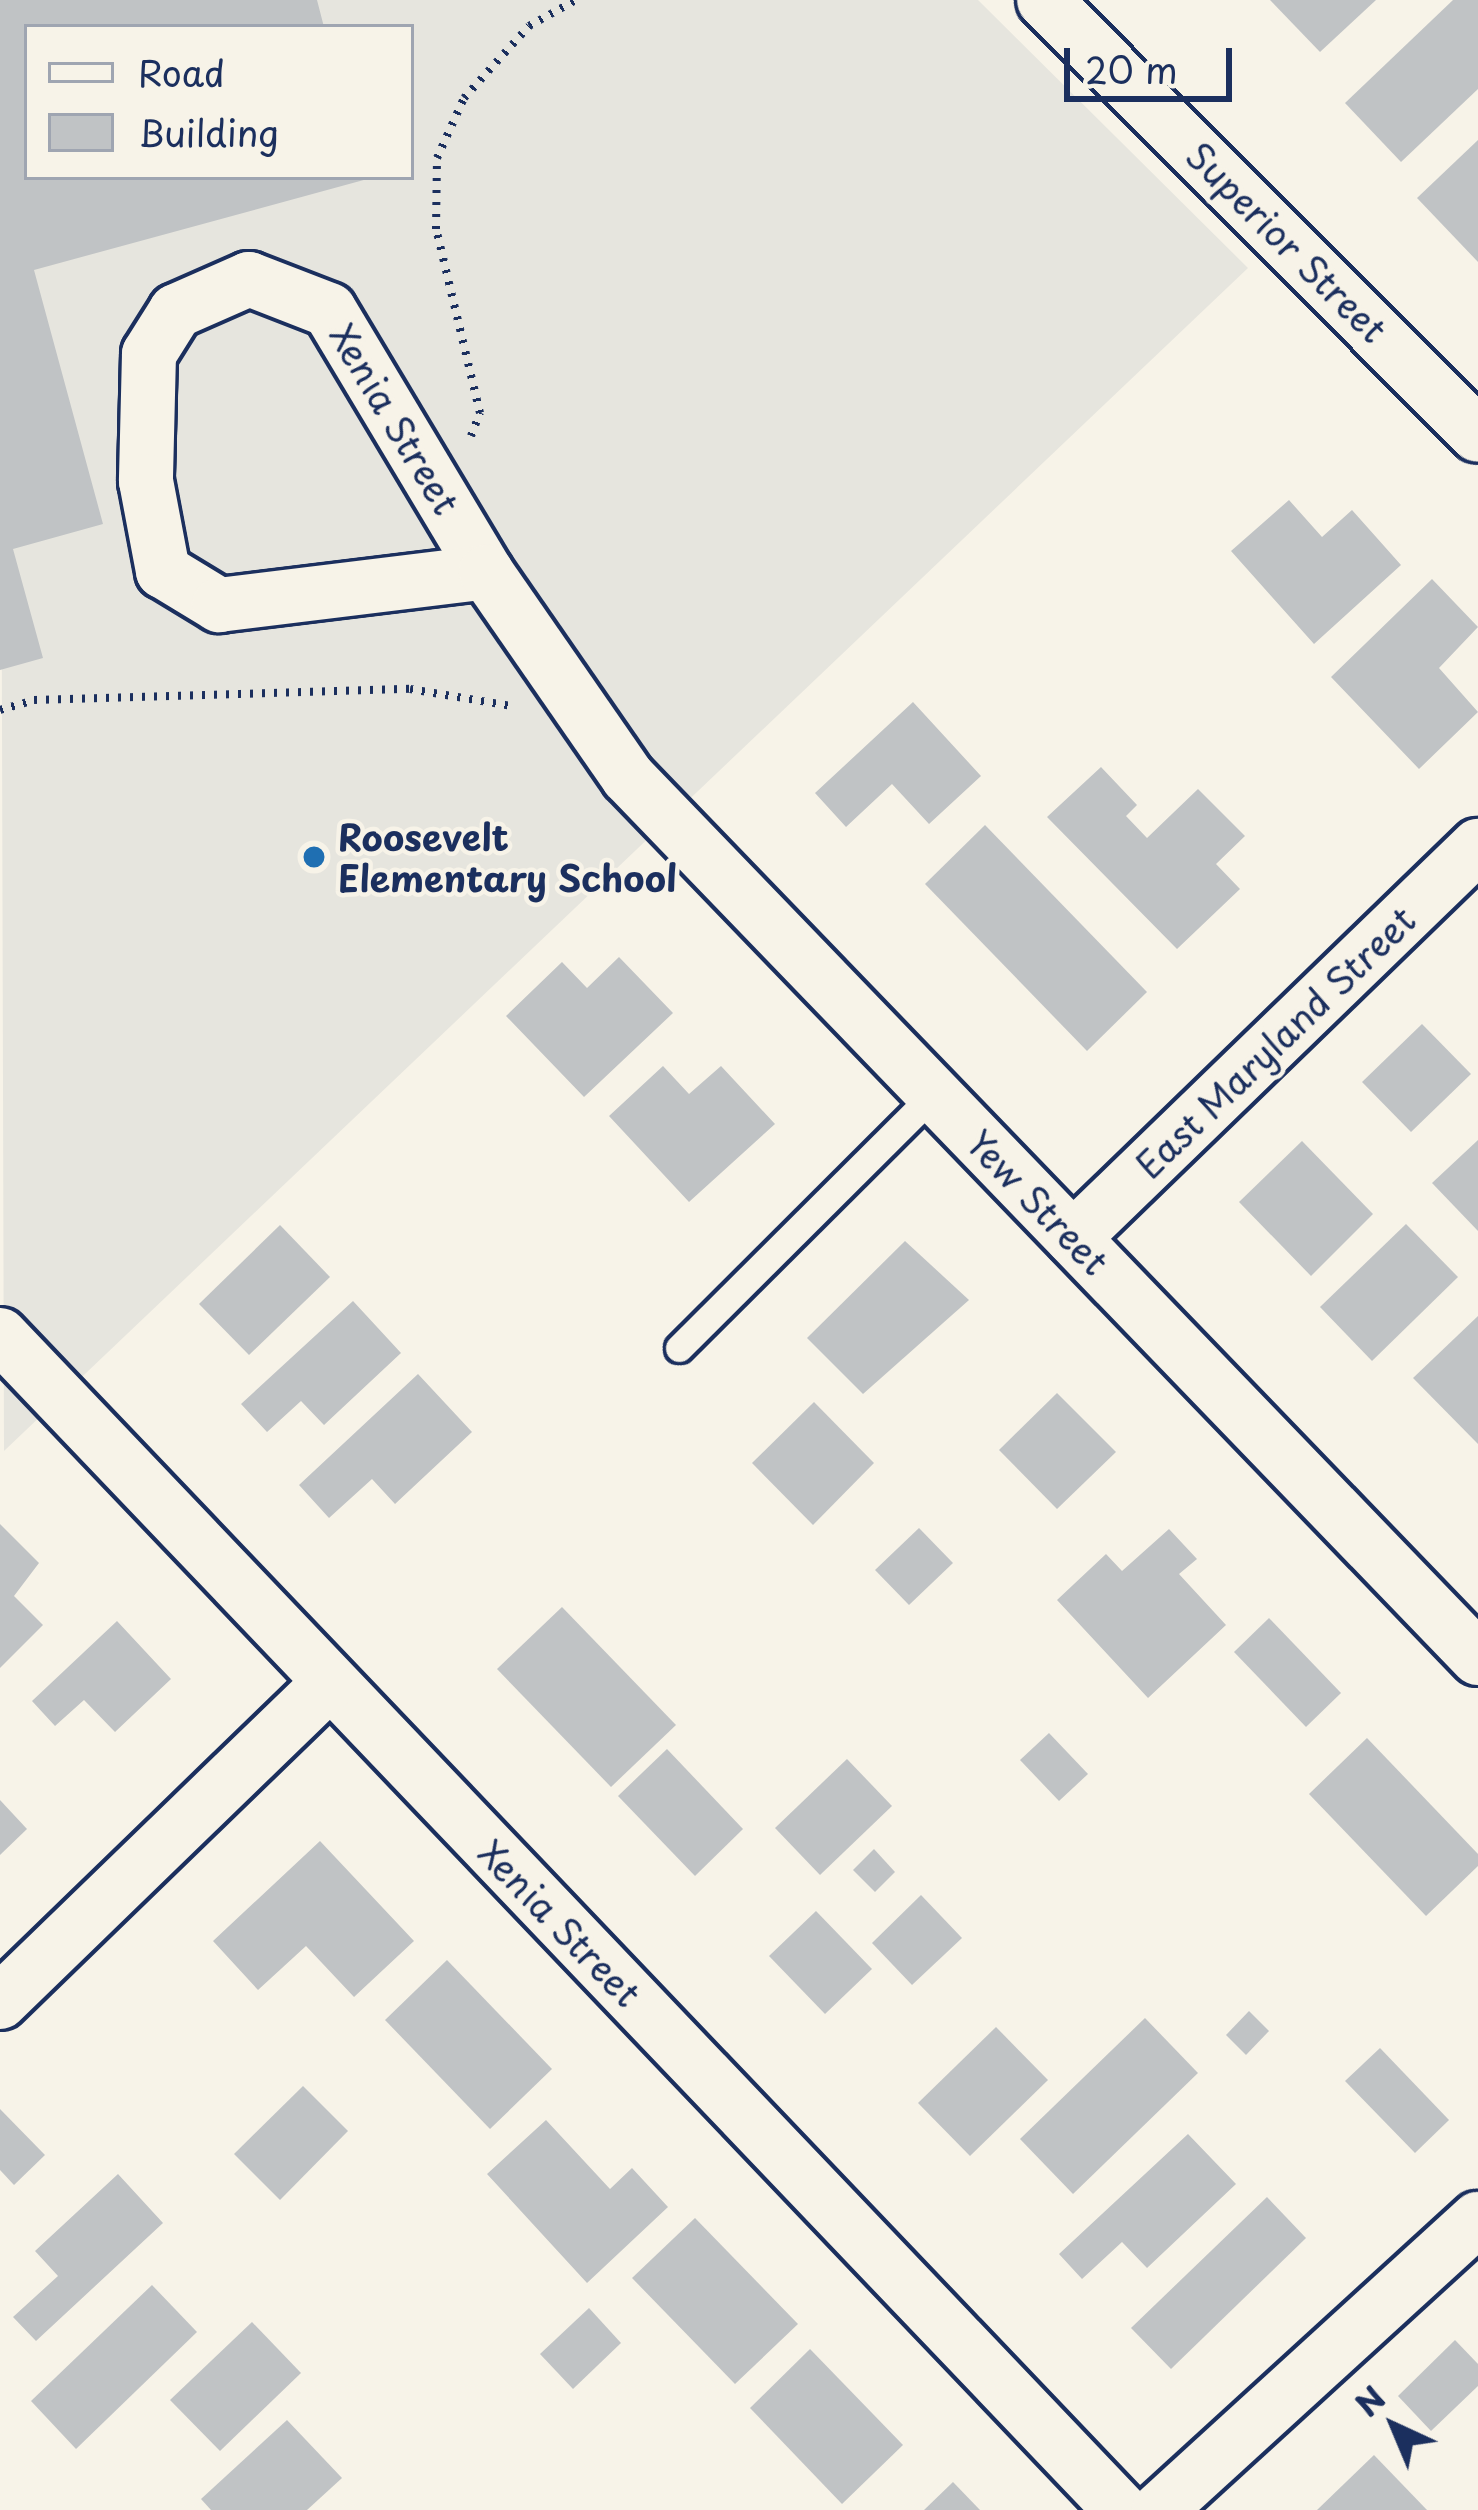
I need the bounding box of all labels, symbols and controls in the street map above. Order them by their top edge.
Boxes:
legend [24,24,414,180]
scale bar [1070,24,1238,98]
text: 20 m [1085,42,1178,96]
text: Road [138,45,225,99]
text: Building [138,105,279,159]
street label: Superior Street [1178,133,1396,351]
street label: Xenia Street [322,317,468,521]
place label: Roosevelt Elementary School [338,814,677,899]
marker: Roosevelt Elementary School [301,844,327,870]
street label: East Maryland Street [1126,897,1424,1187]
street label: Yew Street [958,1121,1118,1283]
street label: Xenia Street [471,1832,649,2014]
north arrow [1334,2366,1454,2486]
text: N [1342,2373,1396,2427]

